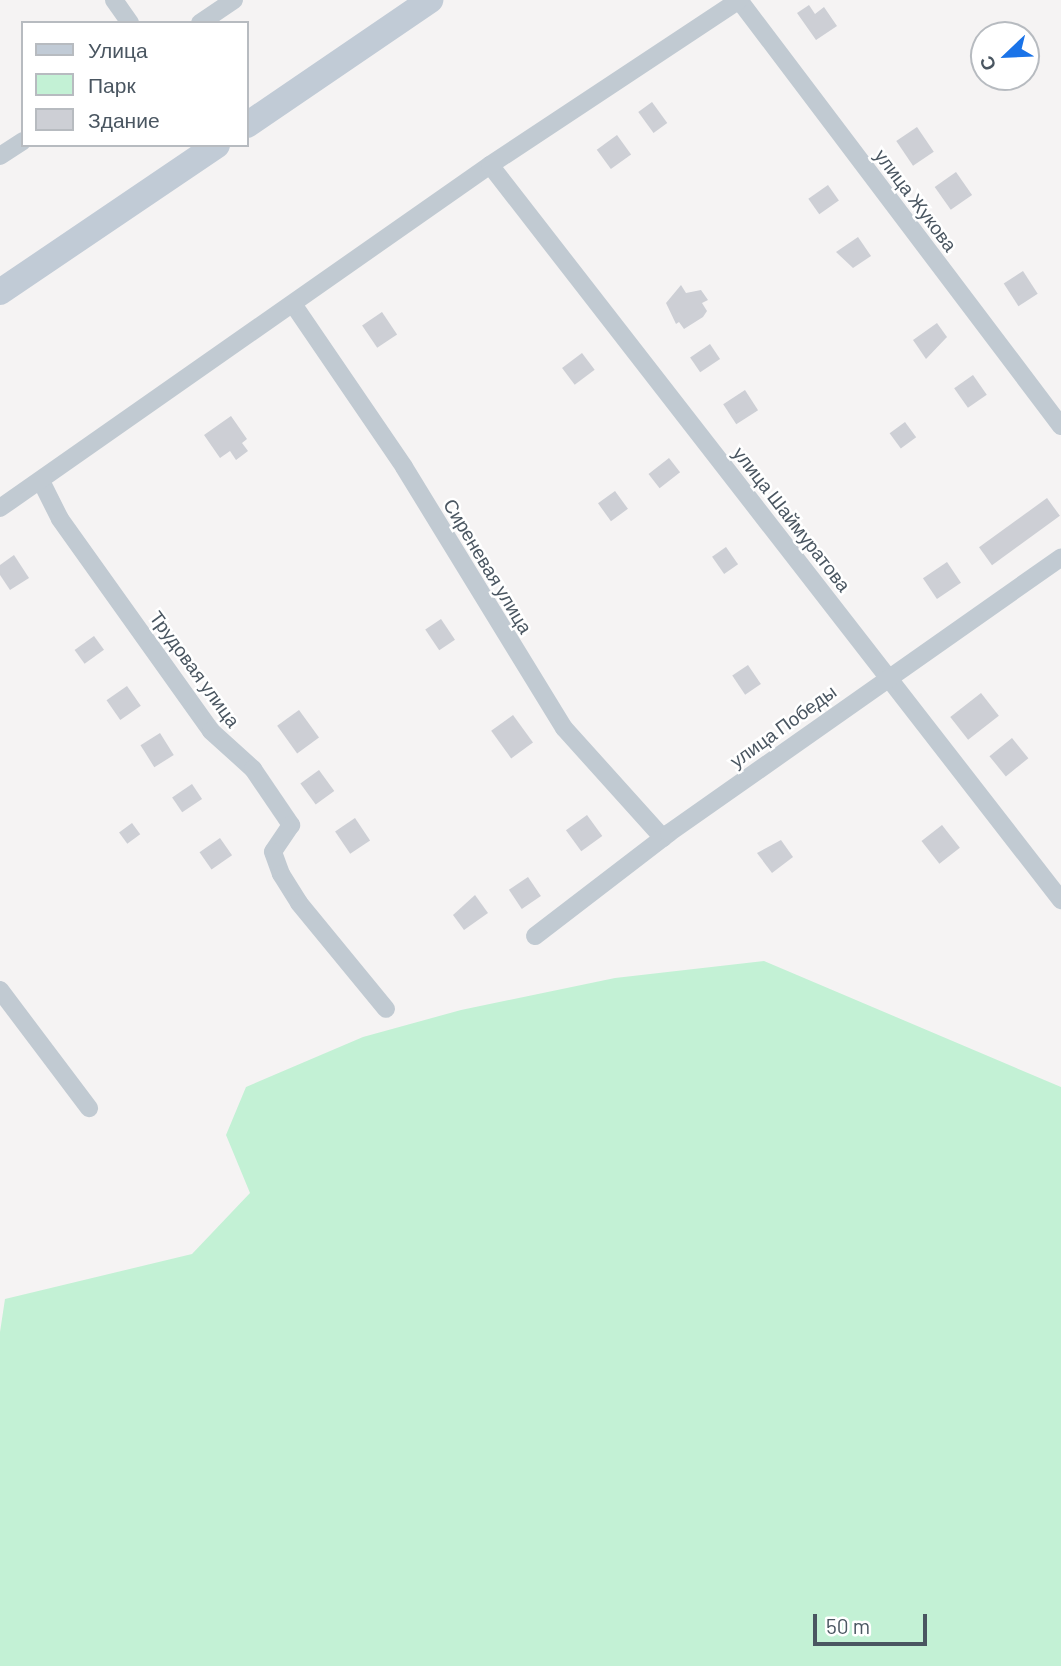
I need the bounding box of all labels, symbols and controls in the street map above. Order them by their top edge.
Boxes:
legend [21,21,248,147]
north arrow [970,21,1040,91]
text: Улица [88,37,148,62]
text: С [974,53,1000,74]
text: Парк [88,72,136,97]
text: Здание [88,107,160,132]
street label: улица Жукова [870,144,962,256]
street label: улица Шаймуратова [728,442,856,596]
street label: Сиреневая улица [439,494,537,638]
street label: Трудовая улица [145,606,245,732]
street label: улица Победы [725,680,841,772]
scale bar [816,1600,930,1644]
text: 50 m [826,1613,870,1638]

